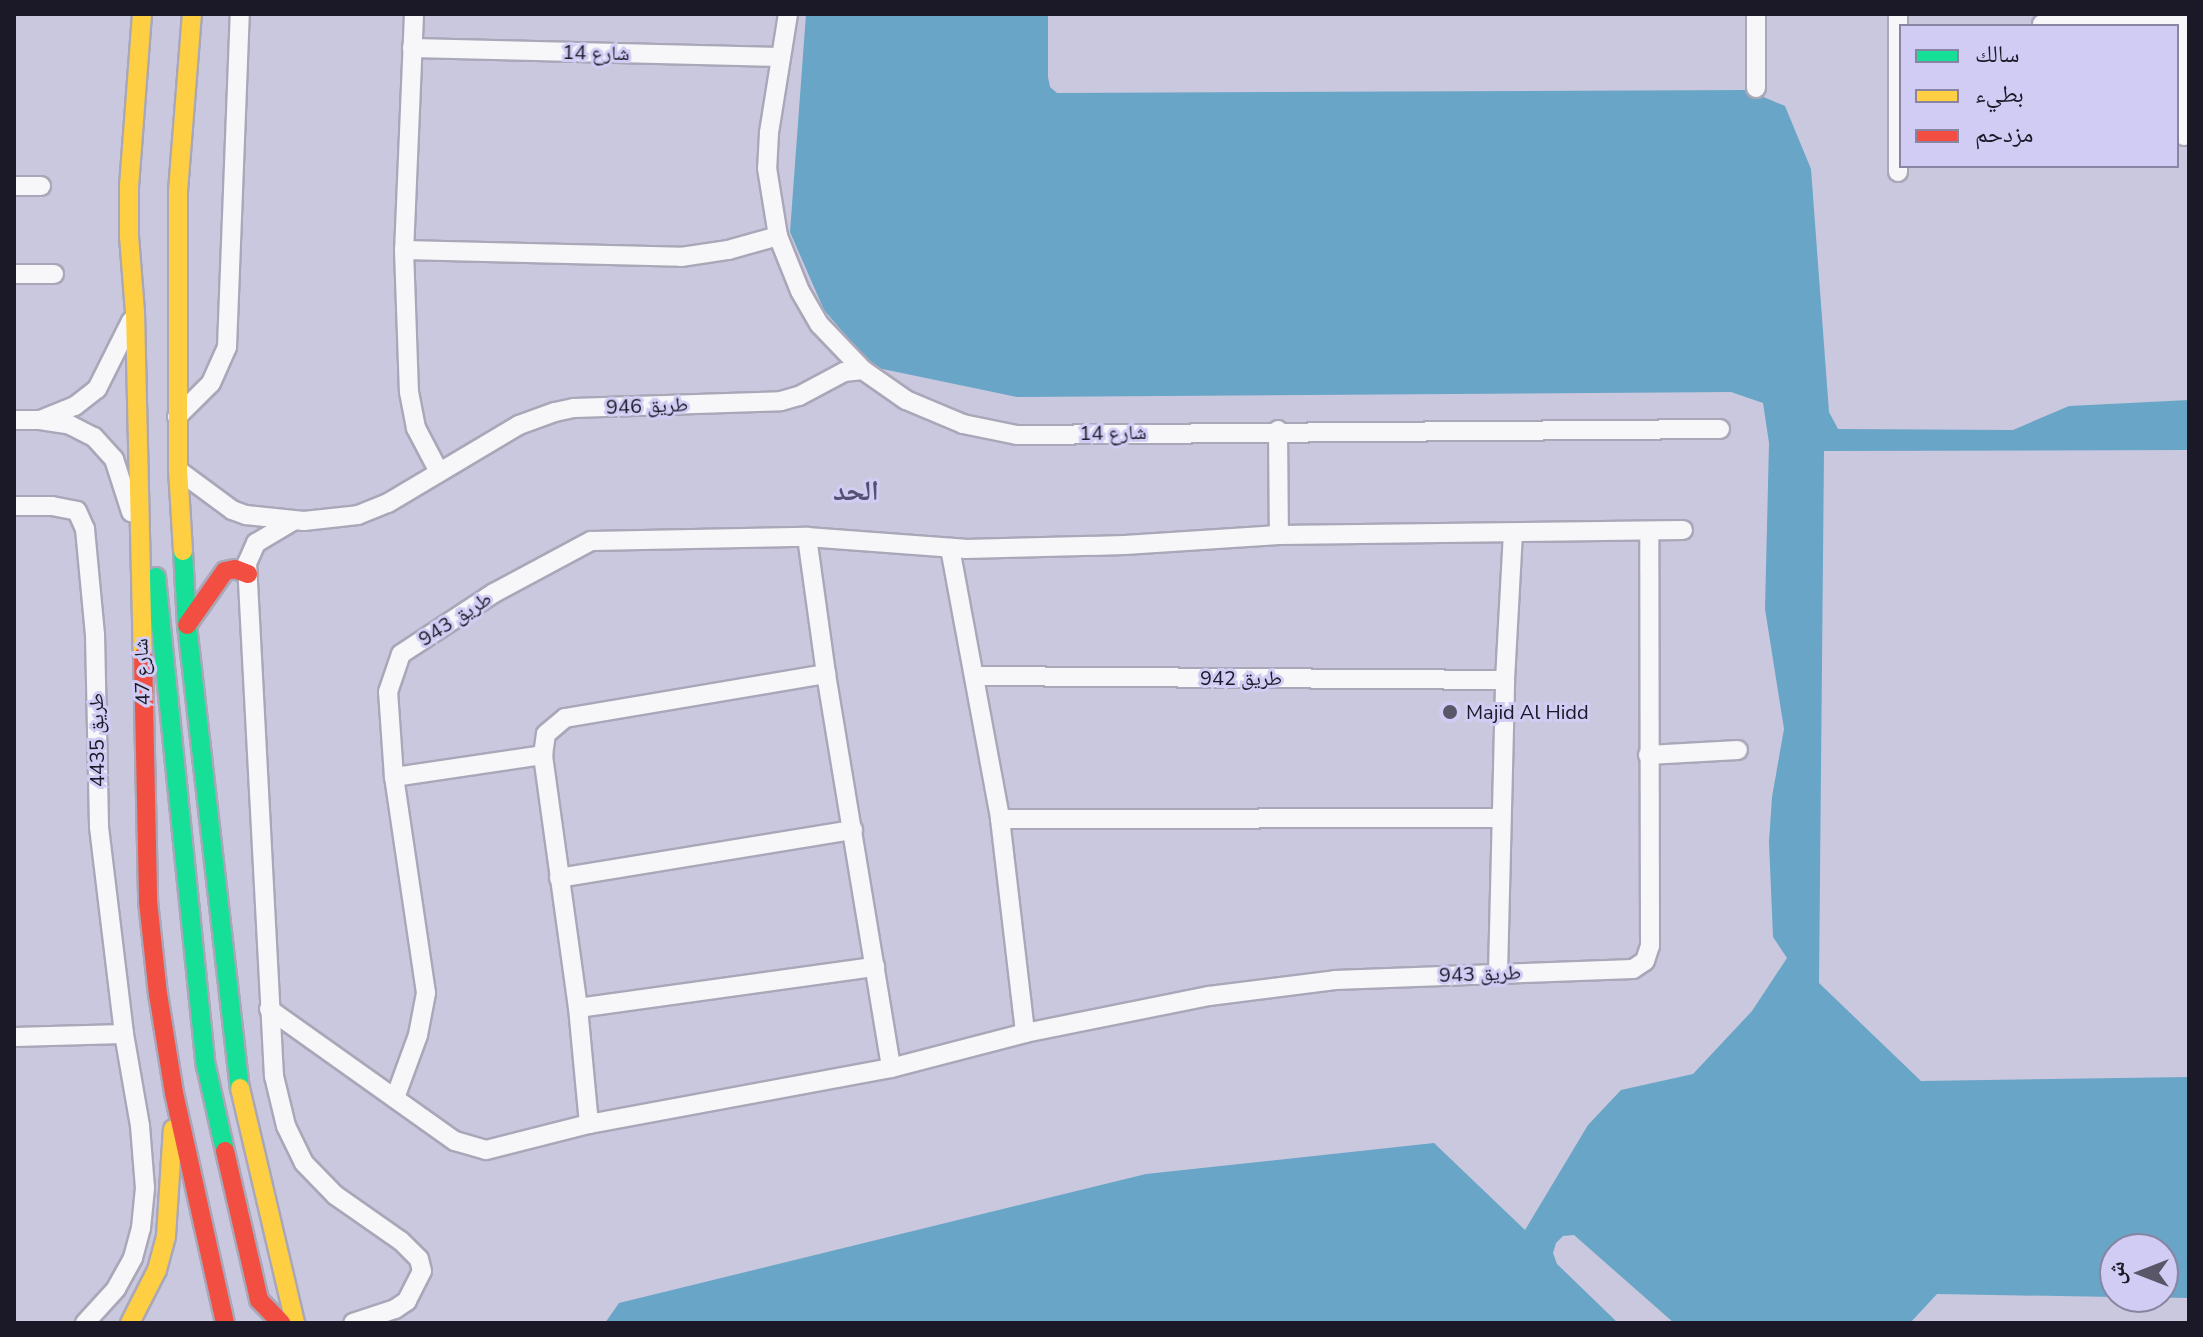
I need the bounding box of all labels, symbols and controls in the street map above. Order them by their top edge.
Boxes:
legend [1899,24,2179,168]
text: سالك [1975,38,2020,70]
street label: شارع 14 [562,40,630,66]
text: بطيء [1975,78,2024,110]
text: مزدحم [1975,118,2034,150]
street label: طريق 946 [606,393,688,419]
street label: شارع 14 [1079,420,1147,446]
district label: الحد [833,474,879,508]
street label: طريق 943 [414,587,496,651]
street label: شارع 47 [129,638,155,706]
street label: طريق 942 [1200,666,1282,690]
street label: طريق 4435 [84,693,110,787]
place label: Majid Al Hidd [1466,700,1589,724]
marker: Majid Al Hidd [1441,703,1459,721]
street label: طريق 943 [1439,961,1521,987]
north arrow [2099,1233,2179,1313]
text: ش [2102,1261,2132,1285]

